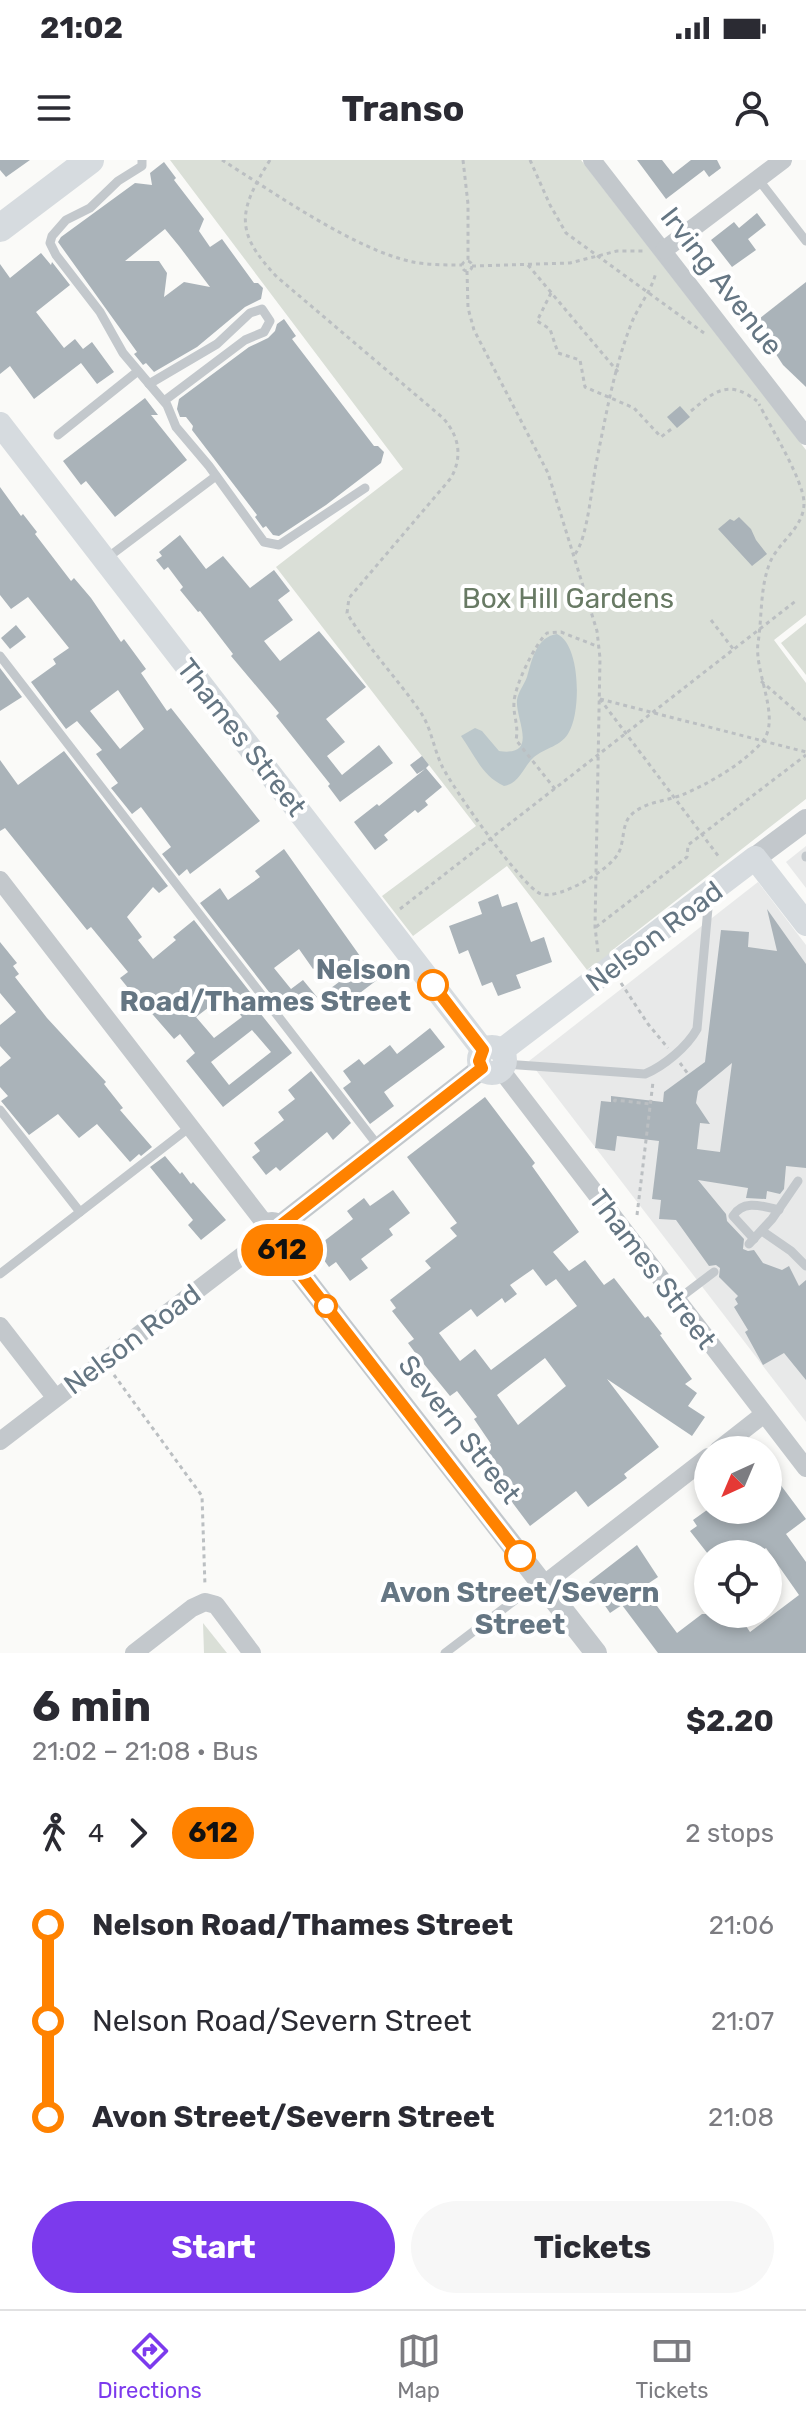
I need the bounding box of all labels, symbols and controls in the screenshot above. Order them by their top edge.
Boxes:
text: 21:02 [40,10,123,46]
icon: menu [32,86,76,130]
icon: person [730,86,774,130]
text: Transo [341,87,465,130]
street label: Irving Avenue [654,201,790,362]
park label: Box Hill Gardens [462,582,674,615]
street label: Thames Street [170,652,313,823]
street label: Nelson Road [579,874,729,998]
place label: Nelson Road/Thames Street [119,953,411,1018]
marker: Nelson Road/Thames Street [418,970,448,1000]
street label: Thames Street [582,1183,723,1355]
line badge: 612 [236,1224,328,1276]
text: 612 [257,1233,307,1266]
street label: Nelson Road [57,1277,207,1401]
unlabelled marker [315,1295,337,1317]
street label: Severn Street [392,1349,528,1510]
north arrow [694,1436,782,1524]
map controls [694,1436,782,1628]
button: locate [694,1540,782,1628]
marker: Avon Street/Severn Street [505,1541,535,1571]
place label: Avon Street/Severn Street [380,1576,660,1641]
text: 6 min [32,1680,151,1732]
text: $2.20 [686,1703,774,1739]
text: 21:02 – 21:08 · Bus [32,1736,258,1767]
icon: walk [32,1811,76,1855]
icon: forward [116,1811,160,1855]
text: 612 [188,1816,238,1849]
text: 4 [88,1818,104,1849]
text: 2 stops [685,1818,774,1849]
text: Nelson Road/Thames Street [92,1907,513,1943]
text: 21:06 [709,1910,774,1941]
text: Nelson Road/Severn Street [92,2003,472,2039]
text: 21:07 [711,2006,774,2037]
text: Avon Street/Severn Street [92,2099,495,2135]
text: 21:08 [708,2102,774,2133]
button: Start [32,2201,395,2293]
button: Tickets [411,2201,774,2293]
tab: Directions [97,2329,202,2404]
tab: Map [397,2329,441,2404]
tab: Tickets [636,2329,709,2404]

